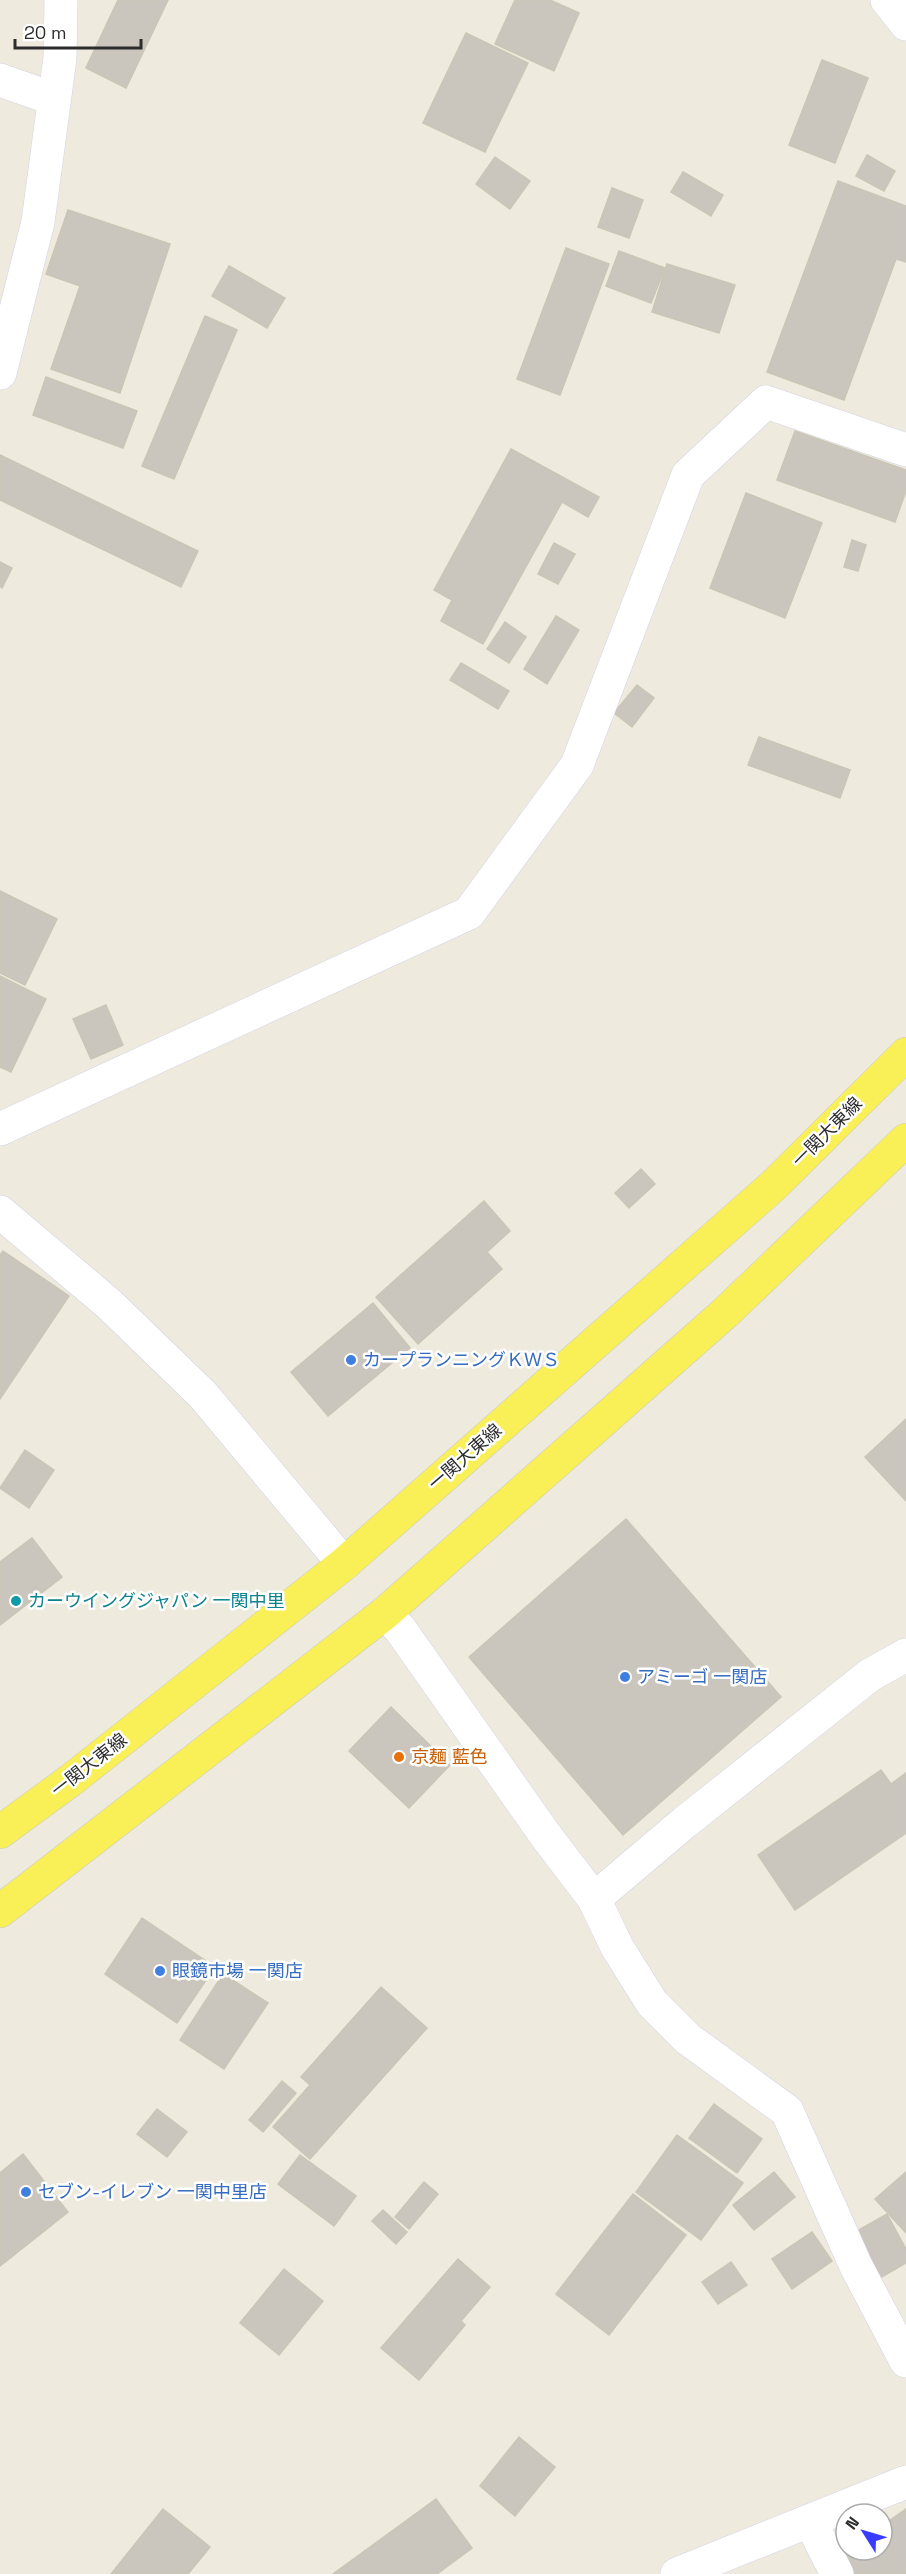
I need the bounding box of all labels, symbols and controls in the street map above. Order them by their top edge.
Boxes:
scale bar [15,12,141,50]
text: 20 m [24,21,67,44]
street label: 一関大東線 [787,1092,867,1172]
place label: カープランニングＫＷＳ [363,1348,560,1371]
marker: カープランニングＫＷＳ [344,1353,358,1367]
street label: 一関大東線 [423,1418,506,1495]
place label: カーウイングジャパン 一関中里 [28,1589,285,1612]
marker: カーウイングジャパン 一関中里 [9,1594,23,1608]
place label: アミーゴ 一関店 [637,1665,767,1688]
marker: アミーゴ 一関店 [618,1670,632,1684]
street label: 一関大東線 [46,1728,131,1801]
place label: 京麺 藍色 [411,1745,488,1768]
marker: 京麺 藍色 [392,1750,406,1764]
place label: 眼鏡市場 一関店 [172,1959,303,1982]
marker: 眼鏡市場 一関店 [153,1964,167,1978]
place label: セブン-イレブン 一関中里店 [38,2180,267,2203]
marker: セブン-イレブン 一関中里店 [19,2185,33,2199]
north arrow [834,2502,894,2562]
text: N [841,2513,864,2534]

